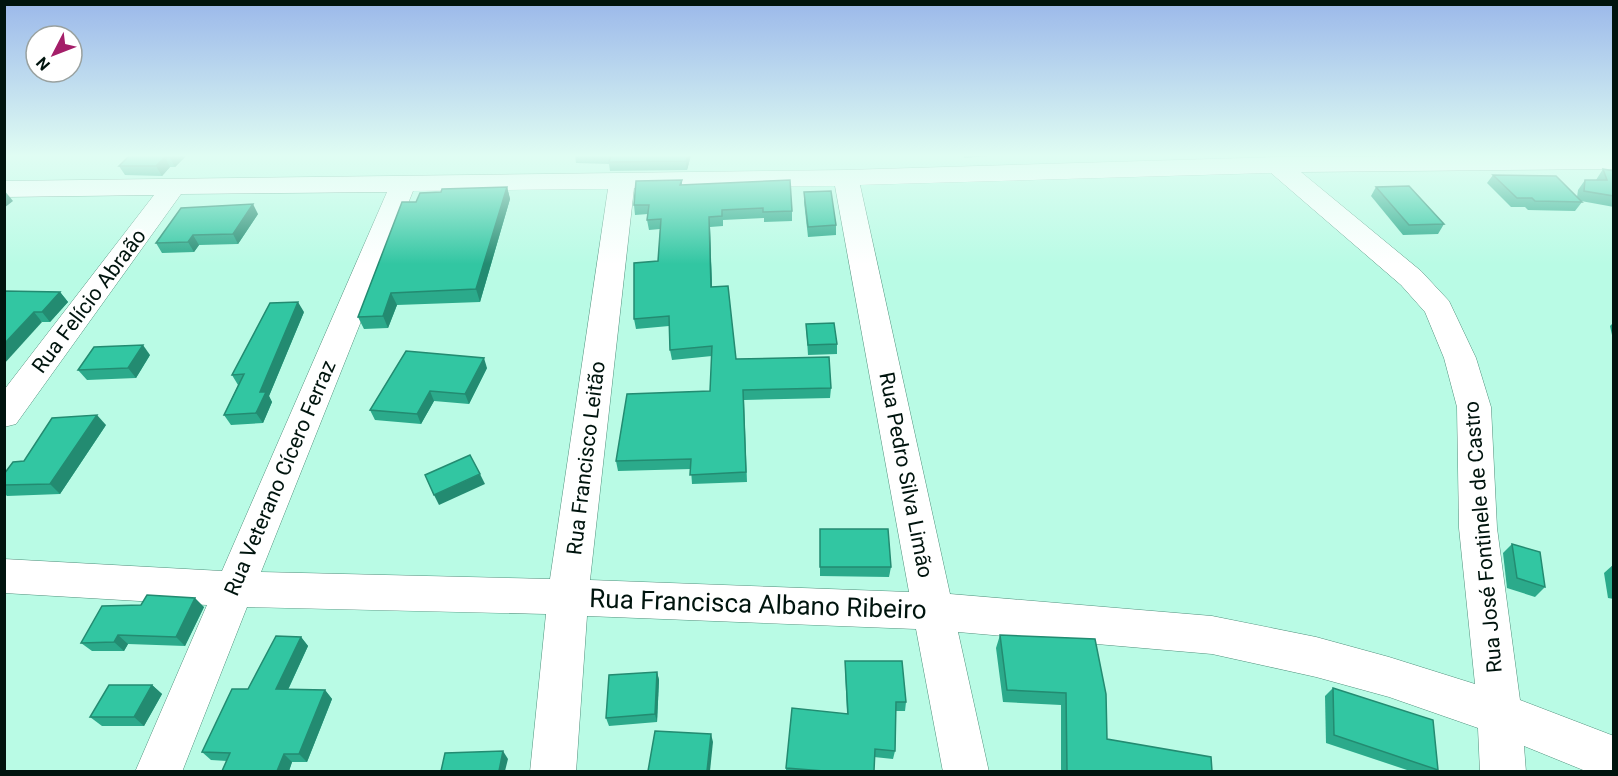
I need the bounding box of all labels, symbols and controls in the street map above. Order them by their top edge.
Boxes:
north arrow [24,24,84,84]
text: N [32,53,54,74]
street label: Rua Felício Abraão [27,224,151,378]
street label: Rua Veterano Cícero Ferraz [219,357,341,599]
street label: Rua Francisco Leitão [562,360,610,556]
street label: Rua Pedro Silva Limão [874,370,938,580]
street label: Rua José Fontinele de Castro [1459,400,1507,674]
street label: Rua Francisca Albano Ribeiro [589,583,927,625]

